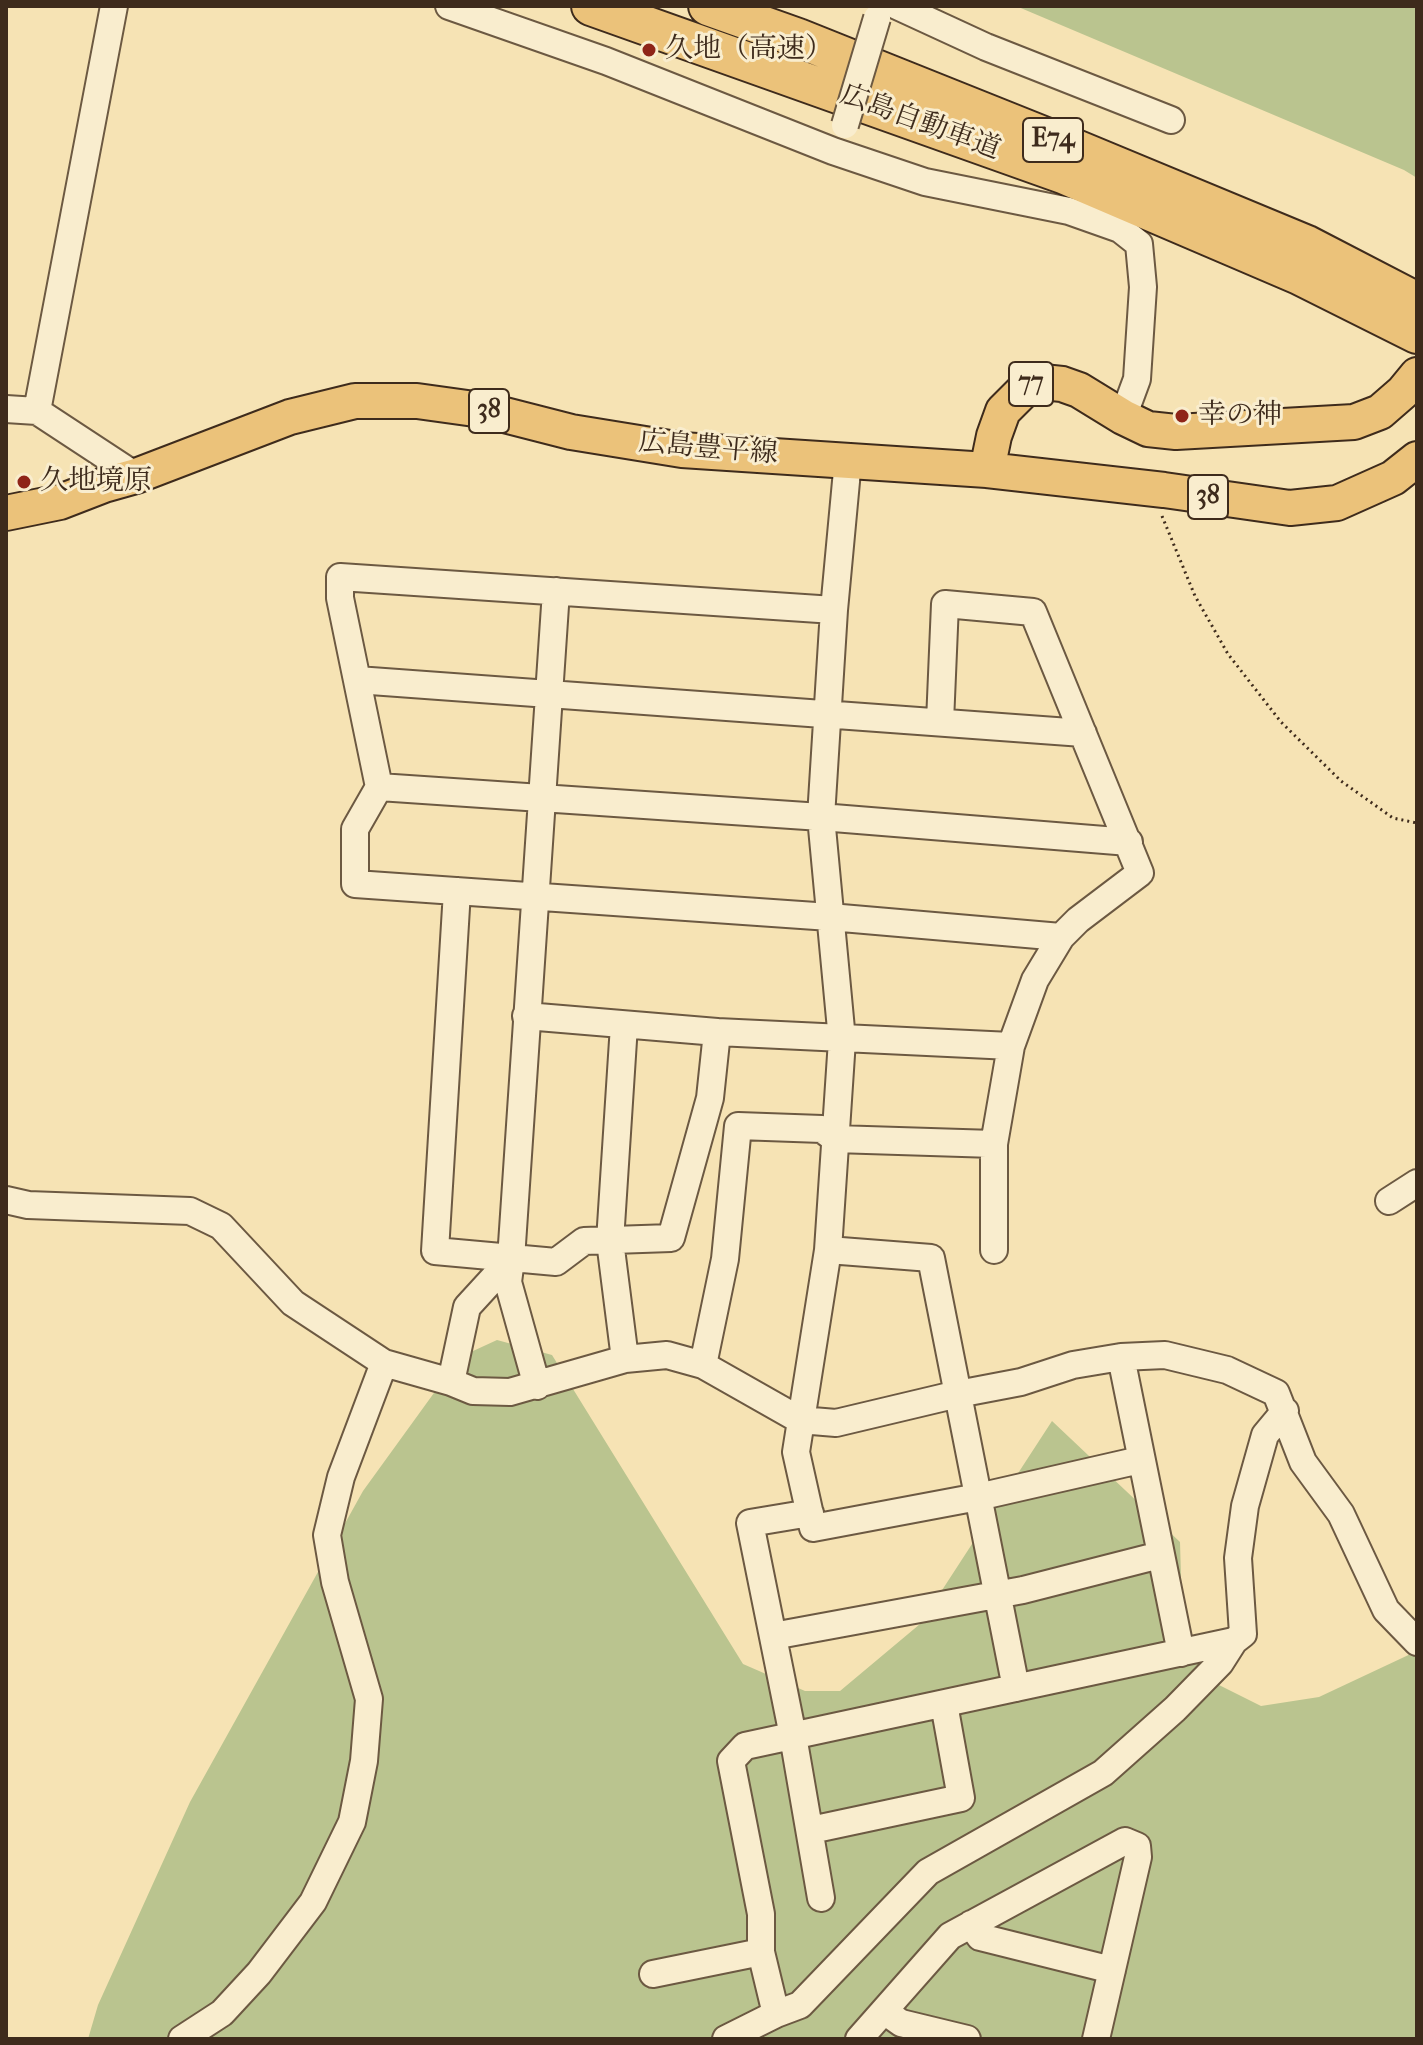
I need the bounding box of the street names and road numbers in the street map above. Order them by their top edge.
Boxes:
street label: 広島自動車道 [835,78,1005,168]
road number: E74 [1023,118,1083,162]
road number: 77 [1009,362,1053,406]
road number: 38 [469,389,509,433]
street label: 広島豊平線 [637,426,779,472]
road number: 38 [1188,475,1228,519]

